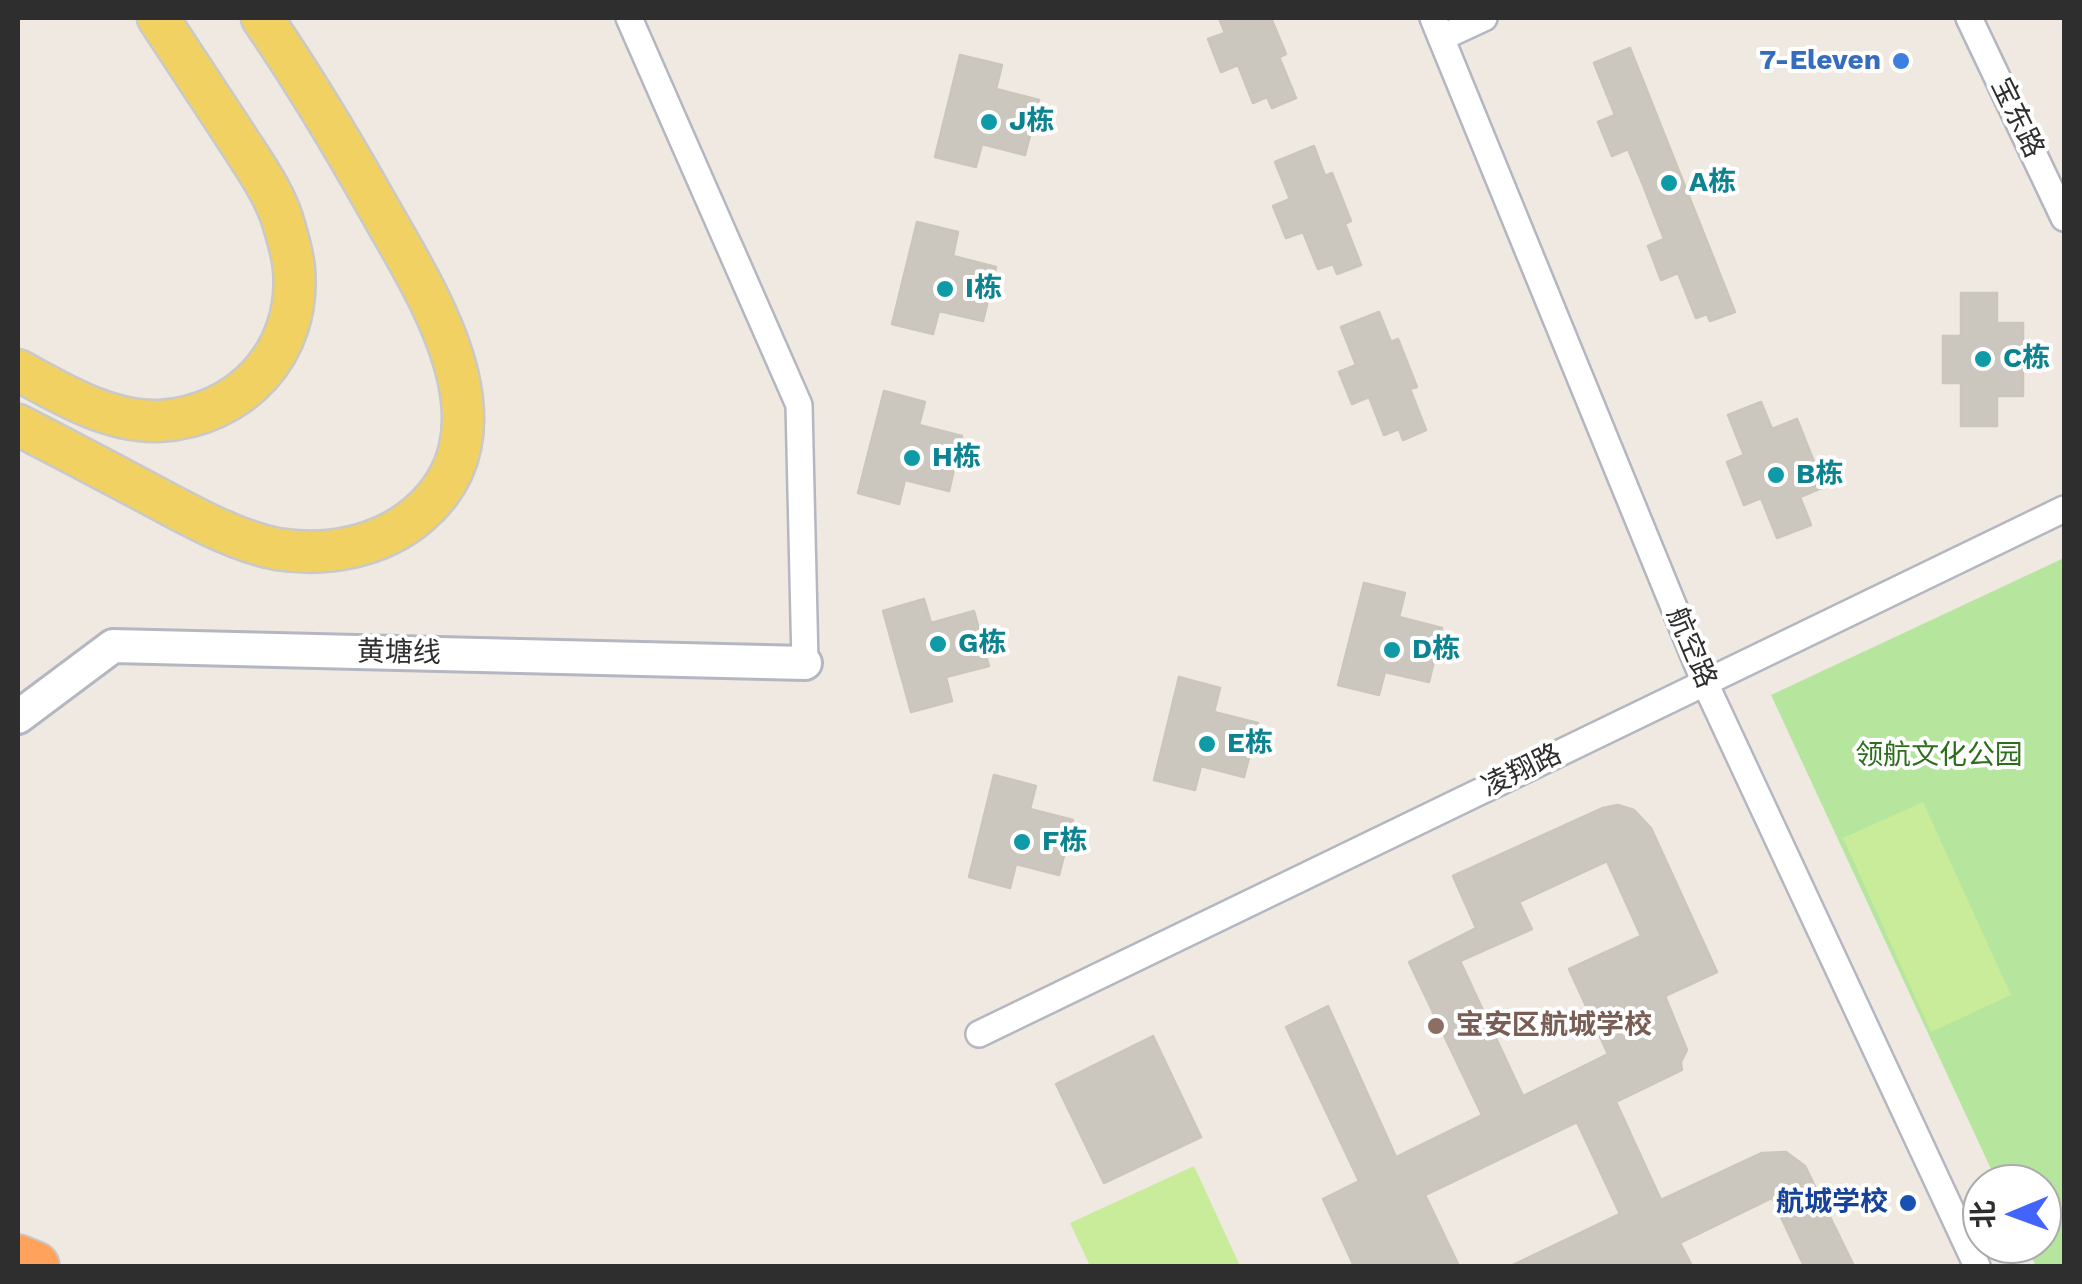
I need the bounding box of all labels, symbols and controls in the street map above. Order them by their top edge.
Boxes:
place label: 7-Eleven [1759,44,1881,78]
marker: 7-Eleven [1890,50,1912,72]
street label: 宝东路 [1983,73,2051,163]
place label: J栋 [1009,105,1054,139]
marker: J栋 [978,111,1000,133]
place label: A栋 [1689,166,1736,200]
marker: A栋 [1658,172,1680,194]
place label: I栋 [965,272,1002,306]
marker: I栋 [934,278,956,300]
place label: C栋 [2003,342,2050,376]
marker: C栋 [1972,348,1994,370]
place label: H栋 [932,441,981,475]
marker: H栋 [901,447,923,469]
place label: B栋 [1796,458,1843,492]
marker: B栋 [1765,464,1787,486]
street label: 航空路 [1659,603,1723,693]
place label: G栋 [958,627,1006,661]
marker: G栋 [927,633,949,655]
place label: D栋 [1412,633,1460,667]
street label: 黄塘线 [357,635,441,671]
marker: D栋 [1381,639,1403,661]
place label: E栋 [1227,727,1273,761]
marker: E栋 [1196,733,1218,755]
street label: 凌翔路 [1477,737,1567,805]
park label: 领航文化公园 [1855,739,2023,773]
place label: F栋 [1042,825,1087,859]
marker: F栋 [1011,831,1033,853]
place label: 宝安区航城学校 [1456,1009,1652,1043]
marker: 宝安区航城学校 [1425,1015,1447,1037]
north arrow [1962,1164,2062,1264]
place label: 航城学校 [1776,1186,1888,1220]
marker: 航城学校 [1897,1192,1919,1214]
text: 北 [1967,1200,2000,1229]

